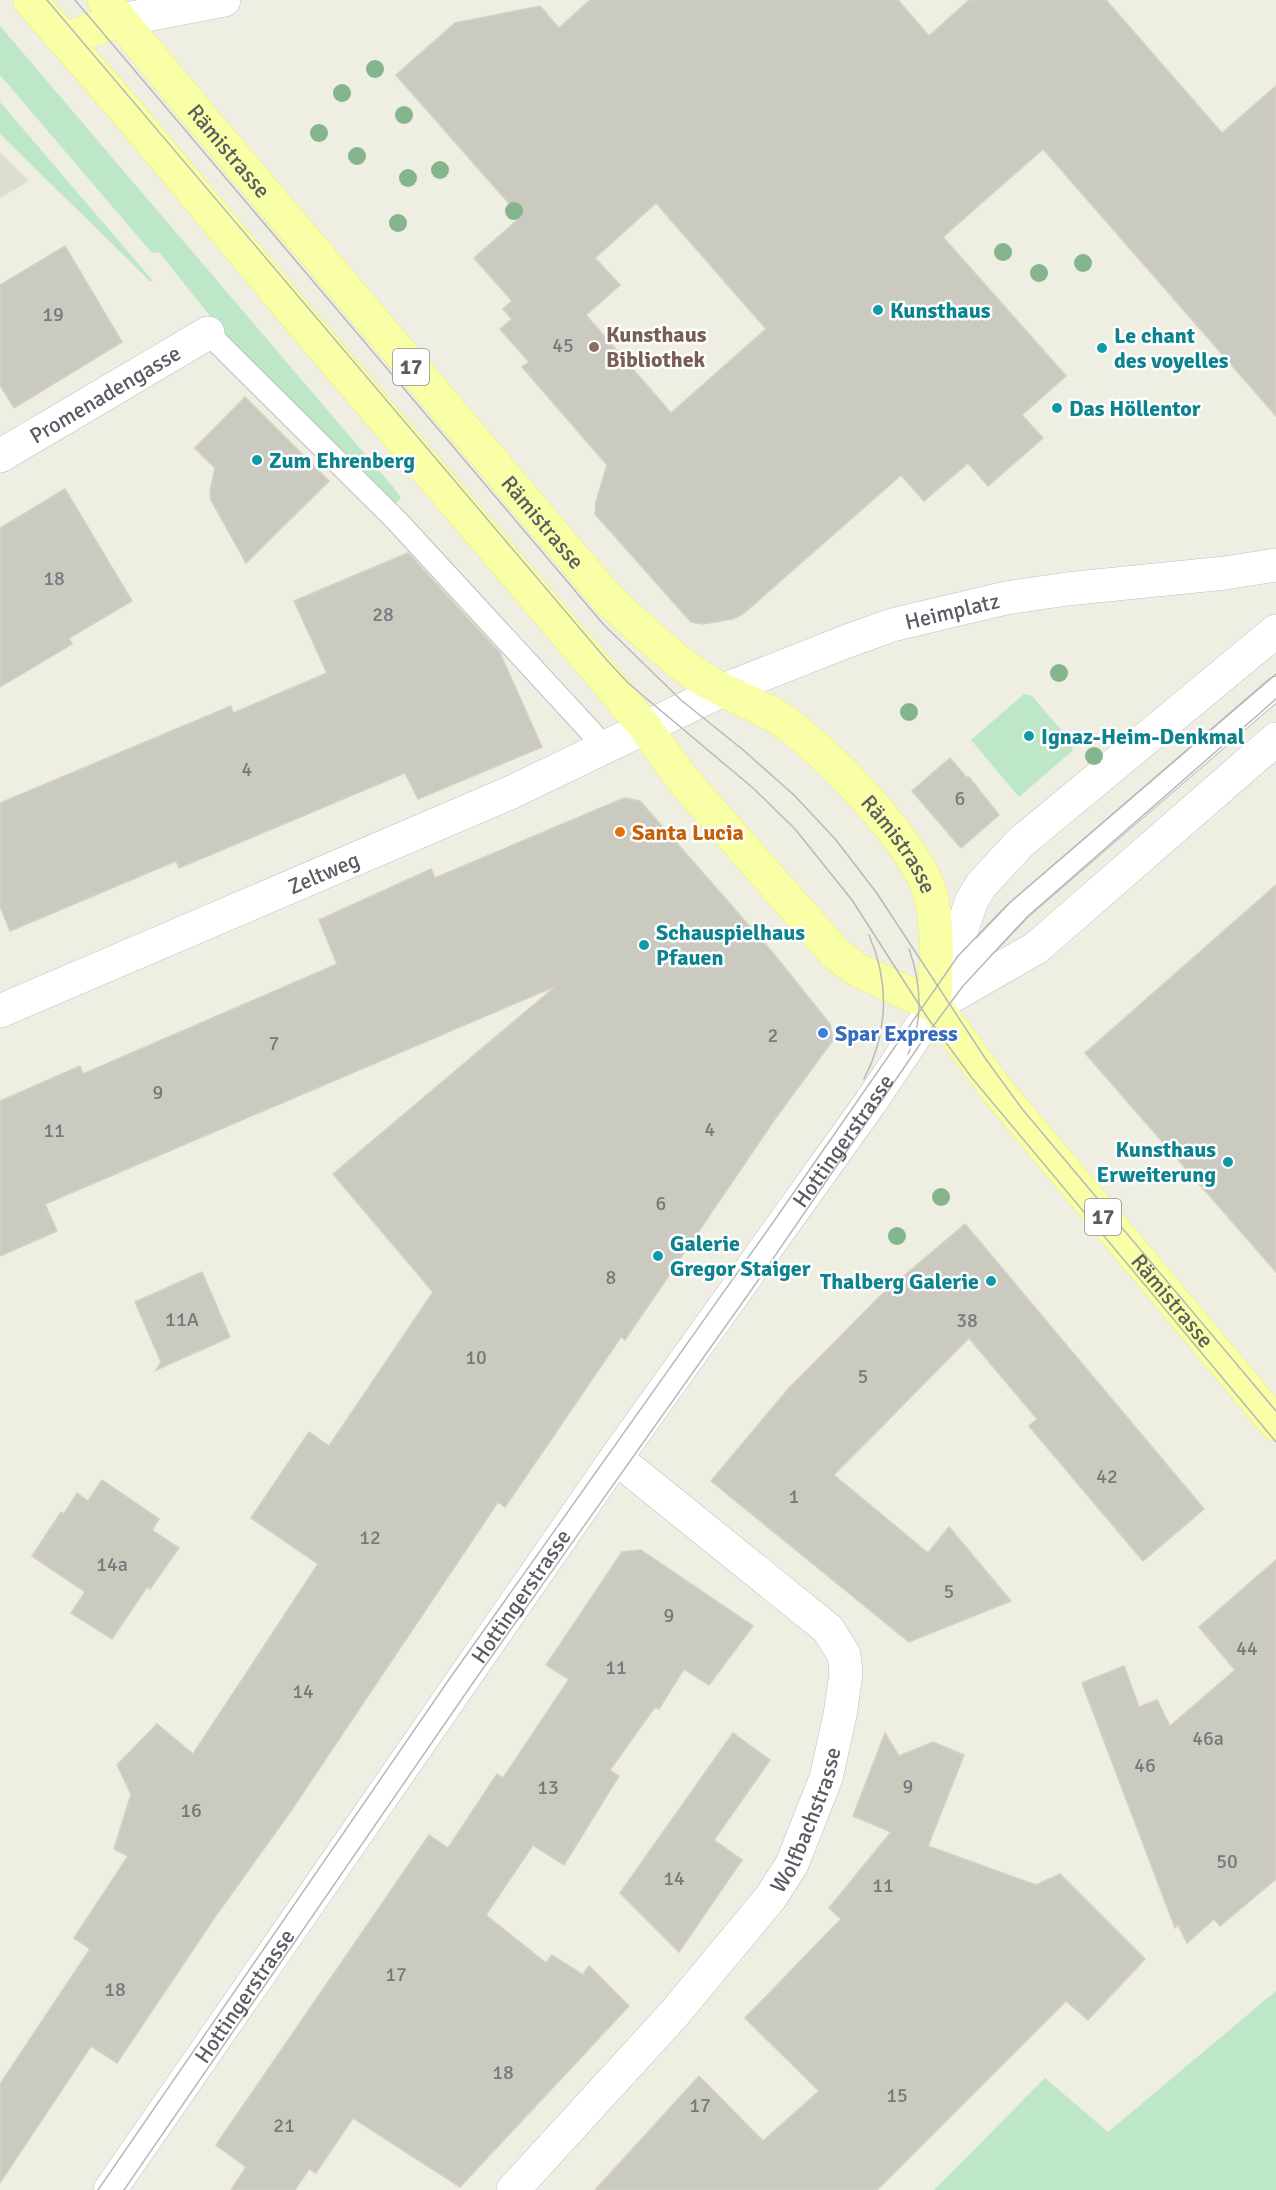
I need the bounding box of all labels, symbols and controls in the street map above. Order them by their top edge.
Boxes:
street label: Rämistrasse [182,98,276,203]
place label: Kunsthaus [890,297,991,324]
house number: 19 [42,302,64,327]
marker: Kunsthaus [871,303,885,317]
place label: Kunsthaus Bibliothek [606,321,707,373]
place label: Le chant des voyelles [1114,322,1229,374]
house number: 45 [552,333,574,358]
street label: Promenadengasse [25,339,185,449]
marker: Kunsthaus Bibliothek [587,340,601,354]
marker: Le chant des voyelles [1095,341,1109,355]
road number: 17 [393,349,429,385]
place label: Das Höllentor [1069,395,1201,422]
marker: Das Höllentor [1050,401,1064,415]
place label: Zum Ehrenberg [269,447,415,474]
marker: Zum Ehrenberg [250,453,264,467]
street label: Rämistrasse [496,470,590,574]
house number: 18 [43,566,65,591]
street label: Heimplatz [902,587,1002,635]
house number: 28 [372,602,394,627]
place label: Ignaz-Heim-Denkmal [1041,723,1245,750]
marker: Ignaz-Heim-Denkmal [1022,729,1036,743]
house number: 4 [242,757,253,782]
house number: 6 [955,786,965,811]
street label: Rämistrasse [856,789,942,897]
place label: Santa Lucia [632,819,744,846]
marker: Santa Lucia [613,825,627,839]
street label: Zeltweg [284,845,363,900]
place label: Schauspielhaus Pfauen [656,919,805,971]
marker: Schauspielhaus Pfauen [637,938,651,952]
place label: Spar Express [835,1020,958,1047]
house number: 2 [768,1023,778,1048]
marker: Spar Express [816,1026,830,1040]
house number: 7 [269,1031,279,1056]
street label: Hottingerstrasse [786,1069,899,1212]
house number: 9 [153,1080,163,1105]
house number: 4 [705,1117,716,1142]
house number: 11 [43,1118,65,1143]
place label: Kunsthaus Erweiterung [1097,1136,1216,1188]
marker: Kunsthaus Erweiterung [1221,1155,1235,1169]
house number: 6 [656,1191,666,1216]
road number: 17 [1085,1199,1121,1235]
place label: Galerie Gregor Staiger [670,1230,811,1282]
street label: Rämistrasse [1126,1248,1220,1353]
marker: Galerie Gregor Staiger [651,1249,665,1263]
house number: 8 [606,1265,616,1290]
place label: Thalberg Galerie [820,1268,979,1295]
marker: Thalberg Galerie [984,1274,998,1288]
house number: 11A [165,1307,199,1332]
house number: 38 [956,1308,978,1333]
house number: 10 [465,1345,487,1370]
house number: 5 [858,1364,868,1389]
house number: 42 [1096,1464,1118,1489]
house number: 1 [789,1484,799,1509]
street label: Hottingerstrasse [465,1524,576,1668]
house number: 12 [359,1525,381,1550]
house number: 14a [96,1552,128,1577]
house number: 5 [944,1579,954,1604]
house number: 9 [664,1603,674,1628]
house number: 44 [1236,1636,1258,1661]
house number: 11 [605,1655,627,1680]
house number: 14 [292,1679,314,1704]
house number: 46a [1192,1726,1224,1751]
street label: Wolfbachstrasse [764,1745,846,1897]
house number: 46 [1134,1753,1156,1778]
house number: 9 [903,1774,913,1799]
house number: 13 [537,1775,559,1800]
house number: 16 [180,1798,202,1823]
house number: 50 [1216,1849,1238,1874]
house number: 14 [663,1866,685,1891]
house number: 11 [872,1873,894,1898]
street label: Hottingerstrasse [188,1924,300,2068]
house number: 17 [385,1962,407,1987]
house number: 18 [104,1977,126,2002]
house number: 18 [492,2060,514,2085]
house number: 15 [886,2083,908,2108]
house number: 17 [689,2093,711,2118]
house number: 21 [273,2113,295,2138]

